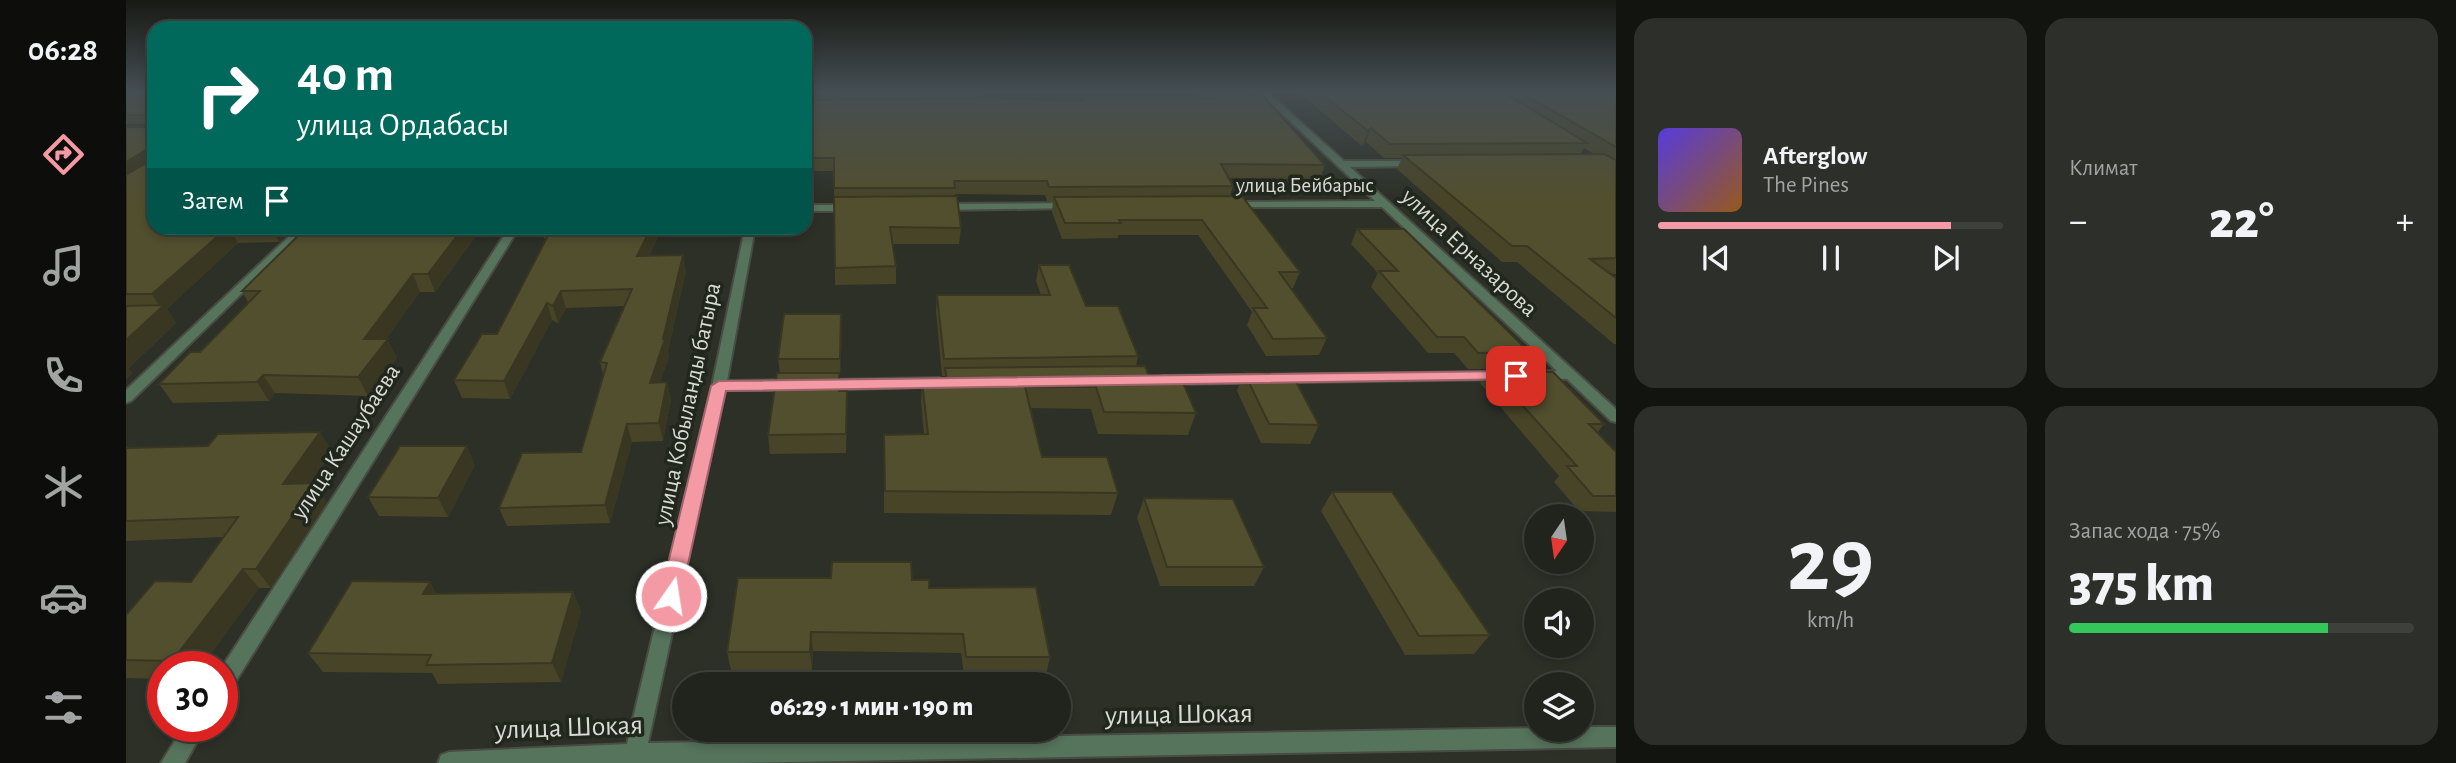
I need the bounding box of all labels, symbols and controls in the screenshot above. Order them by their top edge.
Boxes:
text: 06:28 [28,34,98,66]
icon: right [182,49,273,140]
text: 40 m [297,51,394,100]
text: улица Ордабасы [297,109,509,141]
icon: directions [39,130,88,179]
text: Afterglow [1763,143,1867,169]
text: Климат [2069,157,2138,180]
text: The Pines [1763,174,1849,197]
street label: улица Бейбарыс [1235,175,1374,196]
icon: arrive [258,182,296,220]
street label: улица Ерназарова [1396,184,1541,322]
text: Затем [182,188,244,214]
text: 22° [2209,195,2274,247]
text: − [2069,203,2087,241]
text: + [2396,203,2414,241]
icon: previous [1697,239,1735,277]
icon: pause [1812,239,1850,277]
icon: next [1927,239,1965,277]
icon: music [39,241,88,290]
street label: улица Кобыланды батыра [650,280,725,528]
pin [1486,346,1546,406]
icon: phone [39,351,88,400]
icon: arrive [1497,357,1535,395]
street label: улица Кашаубаева [286,360,405,525]
icon: climate [39,462,88,511]
north arrow [1524,504,1594,574]
map controls [1524,504,1594,742]
text: 29 [1787,516,1874,607]
text: Запас хода · 75% [2069,520,2221,543]
text: 375 km [2069,558,2214,610]
position arrow [634,559,708,633]
icon: car [39,573,88,622]
button: sound [1524,588,1594,658]
text: km/h [1807,609,1854,632]
speed limit sign: 30 [147,651,238,742]
button: layers [1524,672,1594,742]
icon: filters [39,683,88,732]
text: 06:29 · 1 мин · 190 m [770,694,973,720]
street label: улица Шокая [1104,700,1253,730]
street label: улица Шокая [494,711,643,745]

